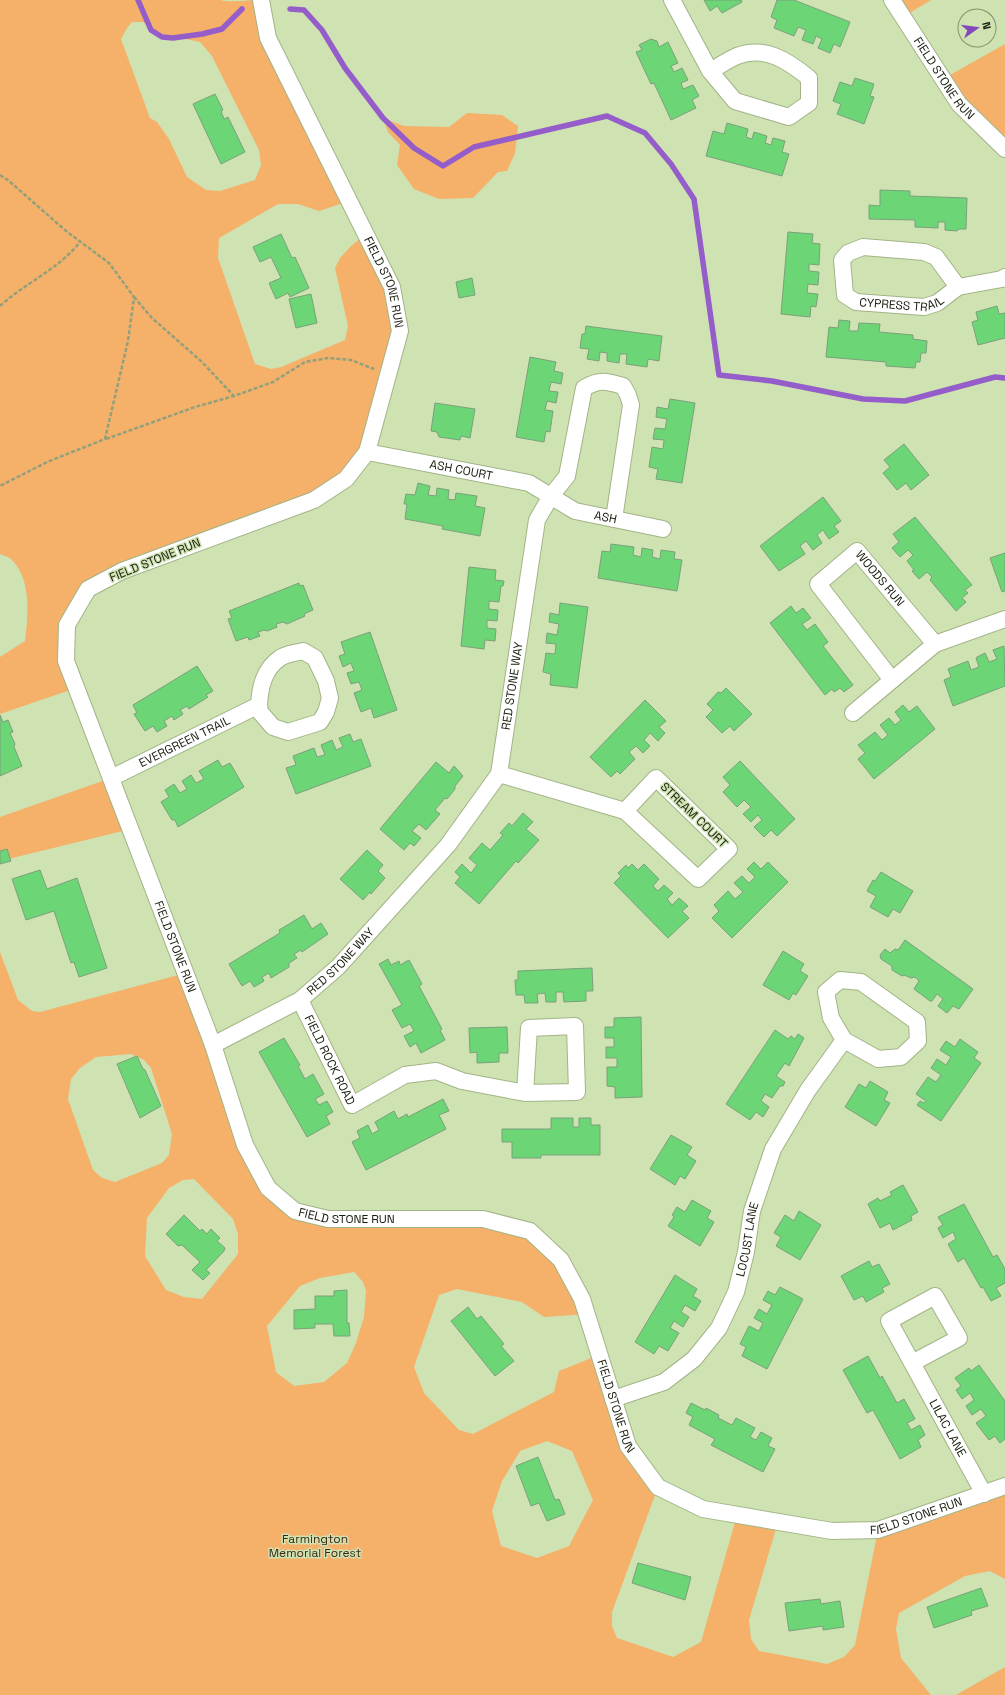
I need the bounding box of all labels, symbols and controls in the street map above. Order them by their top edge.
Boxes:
north arrow [957,8,997,48]
text: N [979,20,994,31]
street label: FIELD STONE RUN [910,34,978,123]
street label: FIELD STONE RUN [360,234,407,329]
street label: CYPRESS TRAIL [859,292,948,315]
street label: ASH COURT [428,456,494,484]
street label: ASH [593,507,618,527]
street label: FIELD STONE RUN [107,534,203,586]
street label: WOODS RUN [852,547,908,610]
street label: RED STONE WAY [498,640,527,731]
street label: EVERGREEN TRAIL [136,712,233,771]
street label: STREAM COURT [657,779,731,851]
street label: FIELD STONE RUN [151,898,200,995]
street label: RED STONE WAY [303,924,378,998]
street label: FIELD ROCK ROAD [301,1012,359,1108]
street label: LOCUST LANE [732,1200,763,1279]
street label: FIELD STONE RUN [297,1204,395,1227]
street label: FIELD STONE RUN [593,1357,638,1456]
street label: LILAC LANE [926,1396,970,1460]
street label: FIELD STONE RUN [870,1493,964,1538]
park label: Farmington Memorial Forest [269,1531,361,1561]

